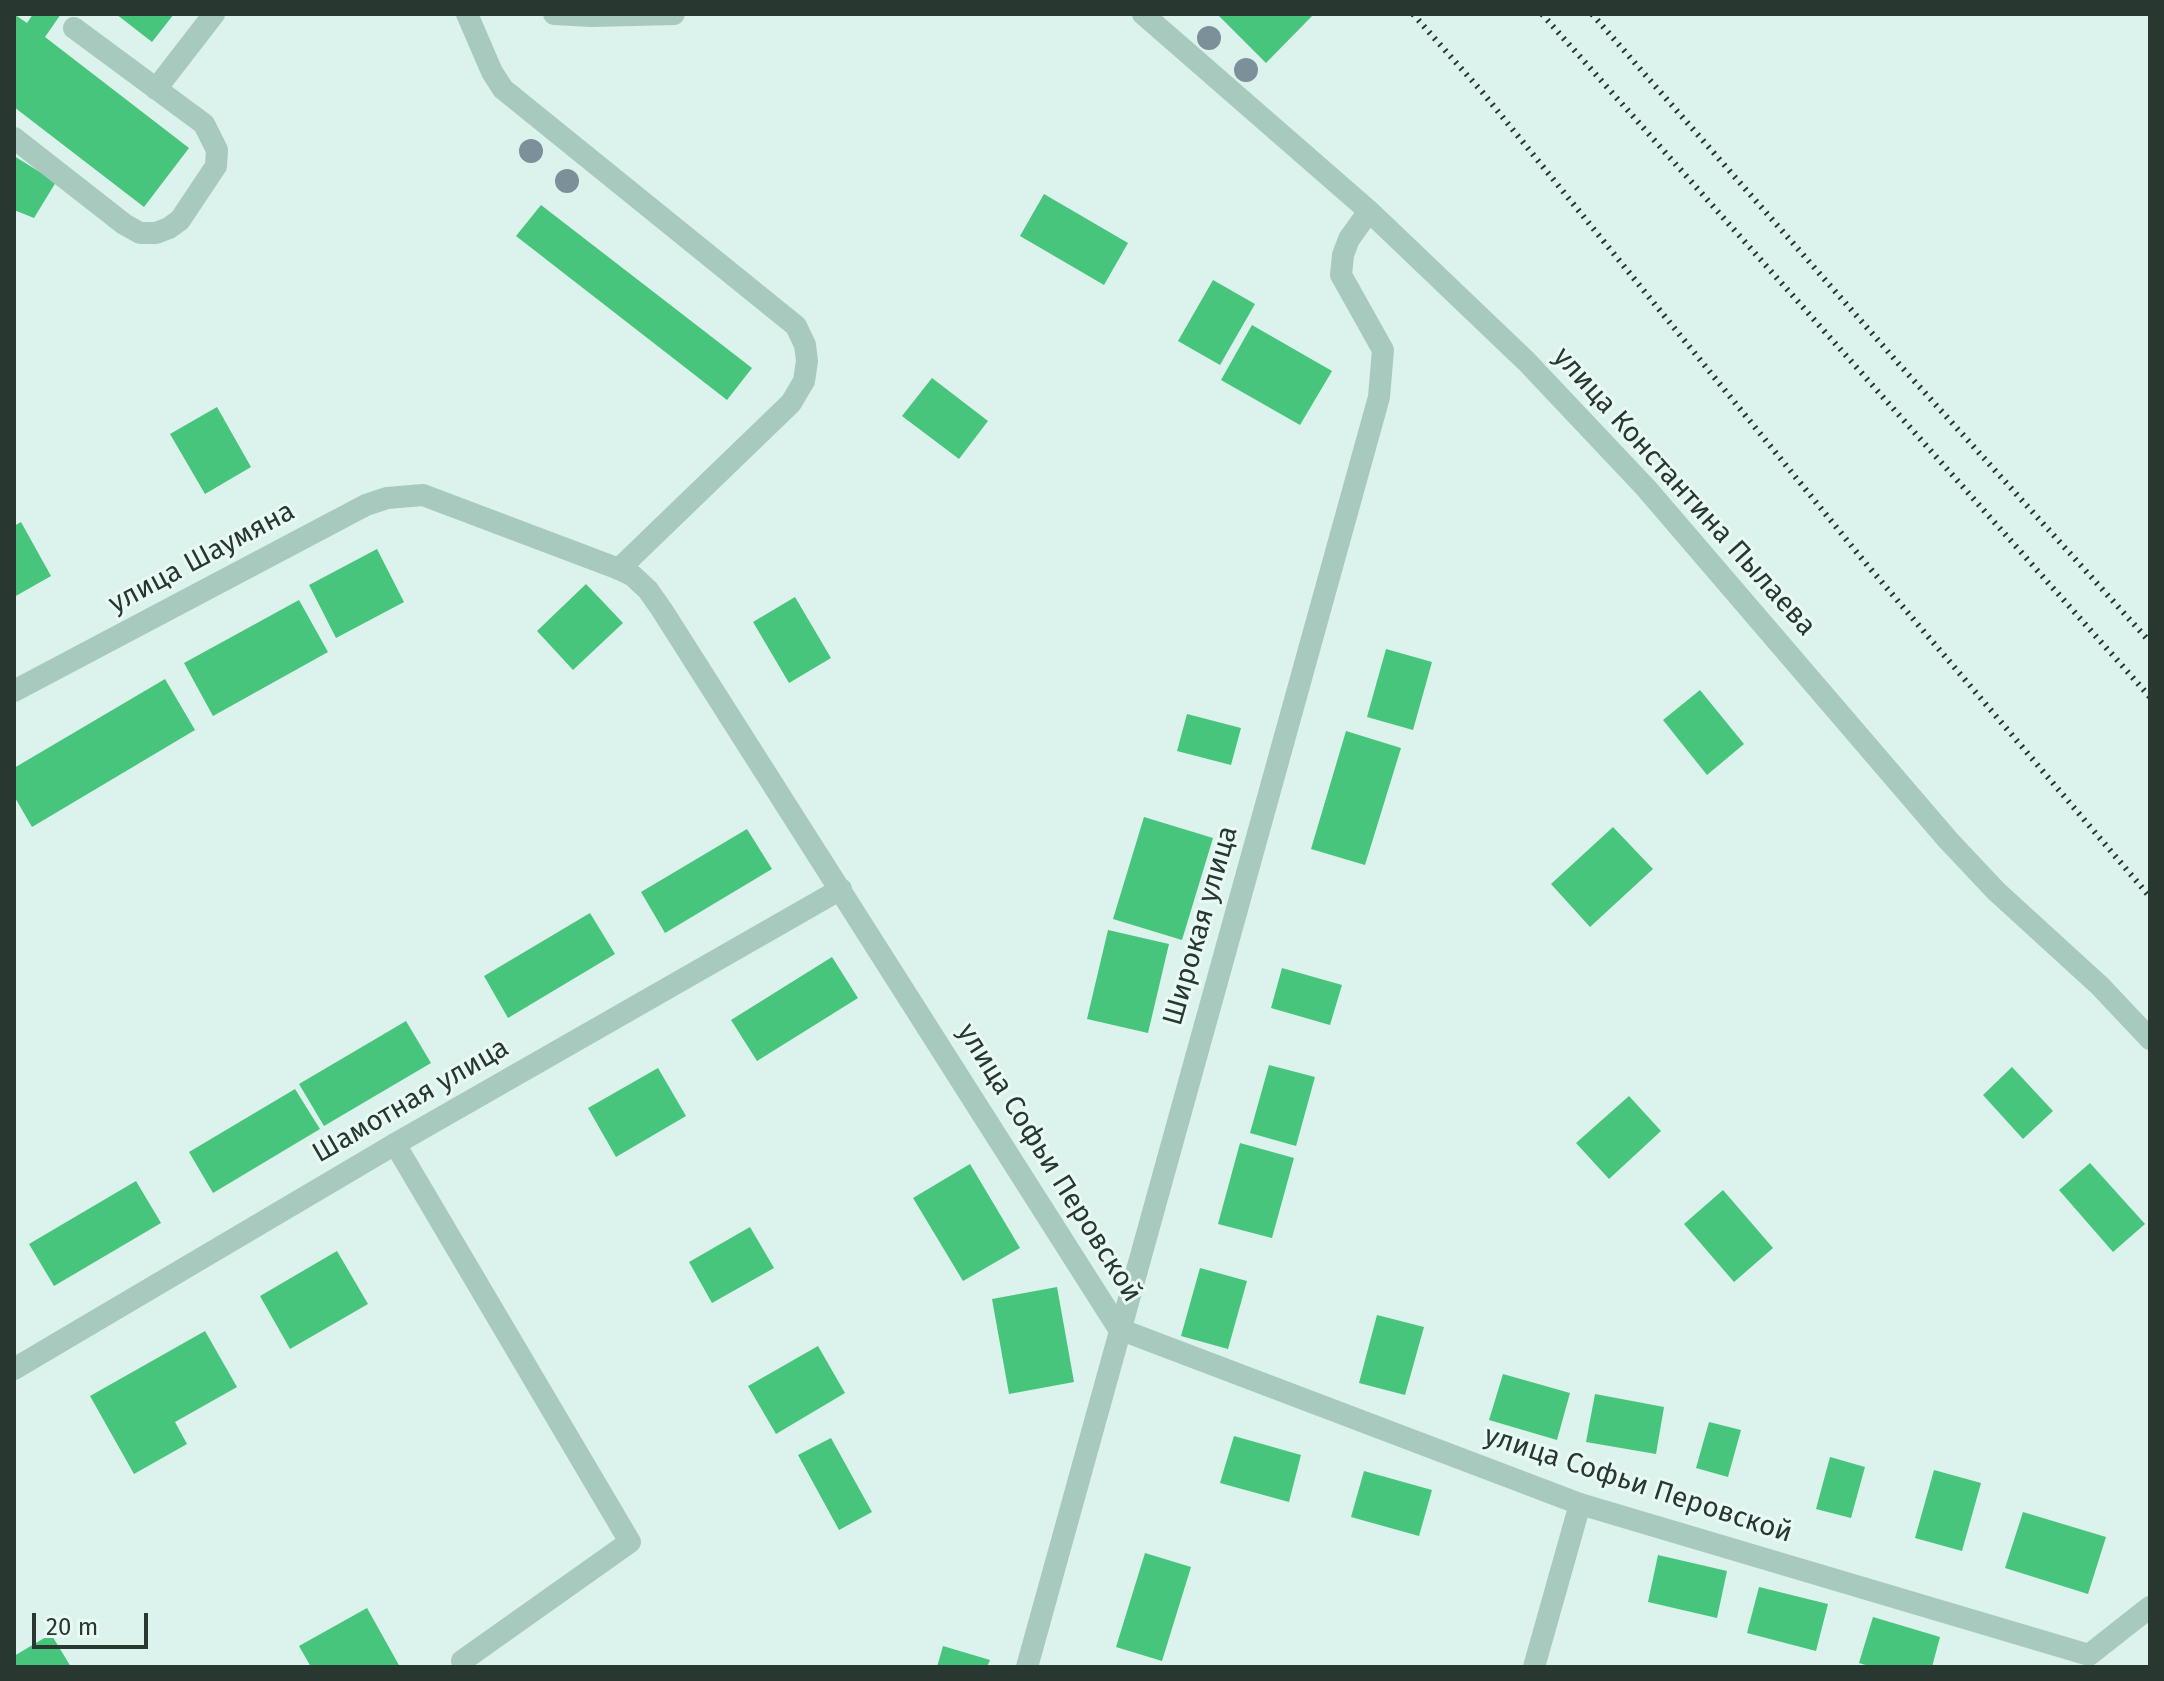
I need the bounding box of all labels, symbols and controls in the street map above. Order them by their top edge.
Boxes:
street label: улица Константина Пылаева [1545,341,1823,643]
street label: улица Шаумяна [103,495,301,621]
street label: Широкая улица [1156,822,1246,1030]
street label: улица Софьи Перовской [949,1018,1149,1308]
street label: Шамотная улица [307,1031,515,1171]
street label: улица Софьи Перовской [1480,1419,1796,1551]
scale bar [36,1597,152,1647]
text: 20 m [46,1613,98,1641]

